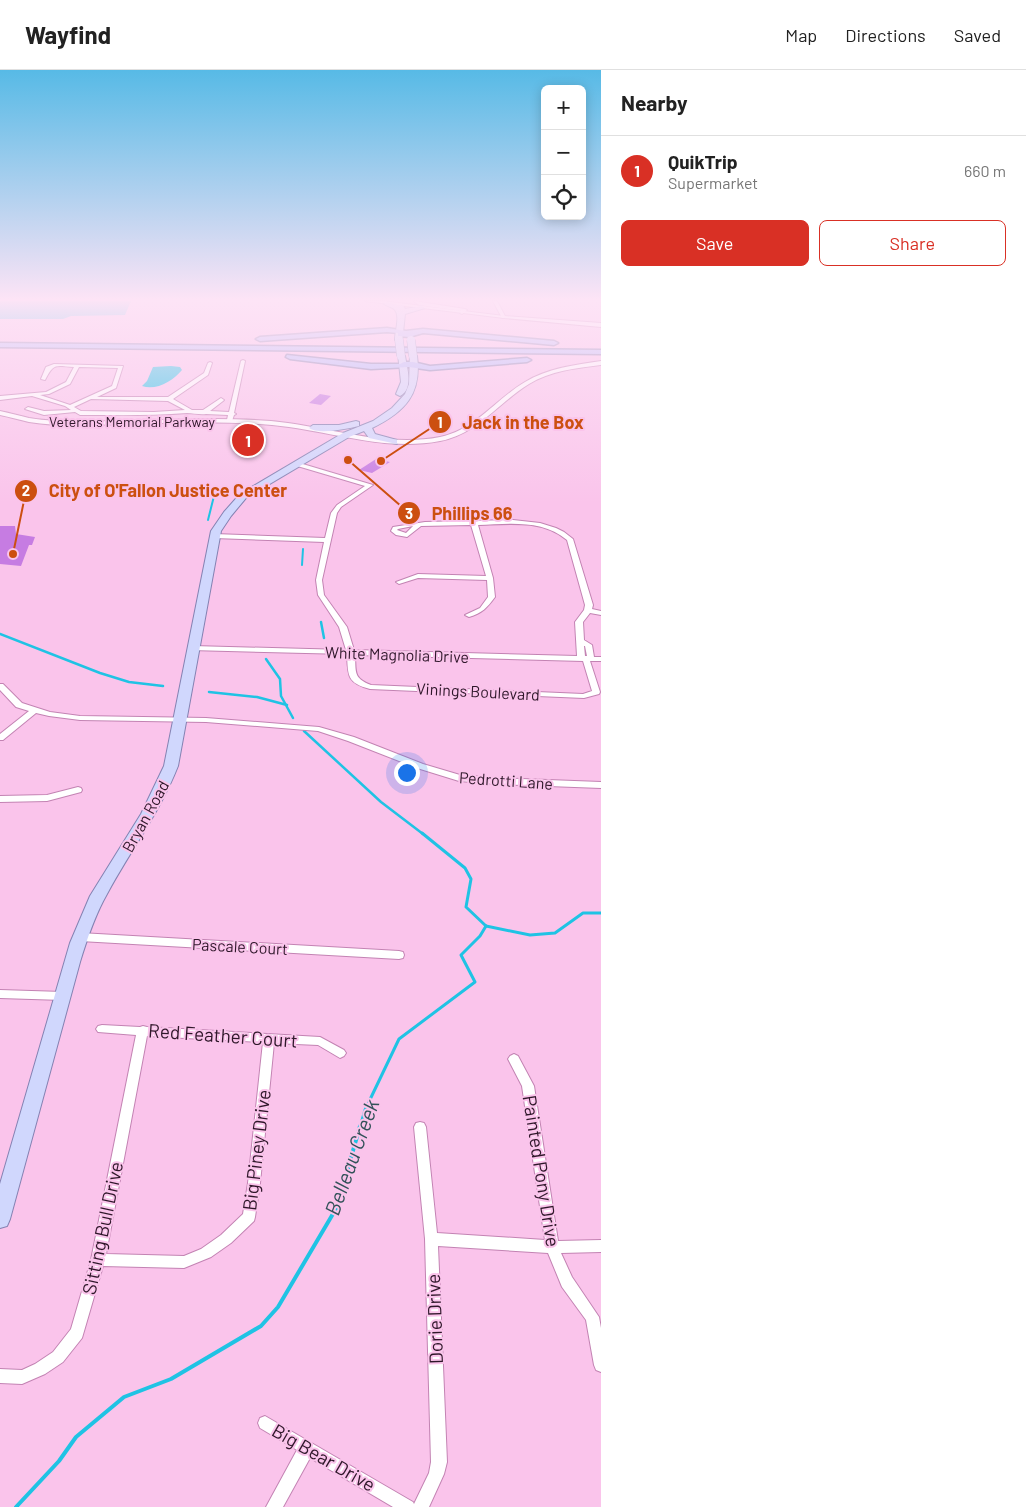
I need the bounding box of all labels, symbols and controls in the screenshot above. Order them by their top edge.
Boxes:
text: Wayfind [25,20,111,49]
text: Map [785,24,817,46]
text: Directions [845,24,926,46]
text: Saved [954,24,1001,46]
map controls [541,85,586,220]
button: + [541,85,586,130]
text: Nearby [621,90,687,115]
button: − [541,130,586,175]
text: QuikTrip [668,150,738,173]
text: 1 [634,161,640,180]
text: 660 m [964,161,1006,180]
text: Supermarket [668,173,758,192]
button: locate [541,175,586,220]
button: Save [621,220,809,266]
button: Share [819,220,1006,266]
callout: Jack in the Box [428,406,594,439]
text: Jack in the Box [462,411,584,433]
street label: Veterans Memorial Parkway [49,413,216,430]
text: 1 [437,413,443,431]
pin: 1 [232,421,264,459]
callout: City of O'Fallon Justice Center [14,474,297,507]
text: City of O'Fallon Justice Center [49,479,287,501]
text: 2 [22,481,30,499]
callout: Phillips 66 [396,497,522,530]
text: Phillips 66 [432,502,513,524]
text: 3 [405,504,413,522]
street label: White Magnolia Drive [325,642,469,666]
street label: Vinings Boulevard [416,678,540,704]
your location [394,760,420,786]
street label: Pedrotti Lane [458,767,554,793]
street label: Bryan Road [118,777,172,855]
street label: Pascale Court [192,934,288,958]
street label: Red Feather Court [148,1018,298,1052]
street label: Big Piney Drive [237,1088,275,1212]
street label: Painted Pony Drive [519,1094,565,1248]
water label: Belleau Creek [318,1095,384,1218]
street label: Sitting Bull Drive [77,1159,127,1297]
street label: Dorie Drive [421,1274,447,1364]
street label: Big Bear Drive [268,1418,380,1496]

